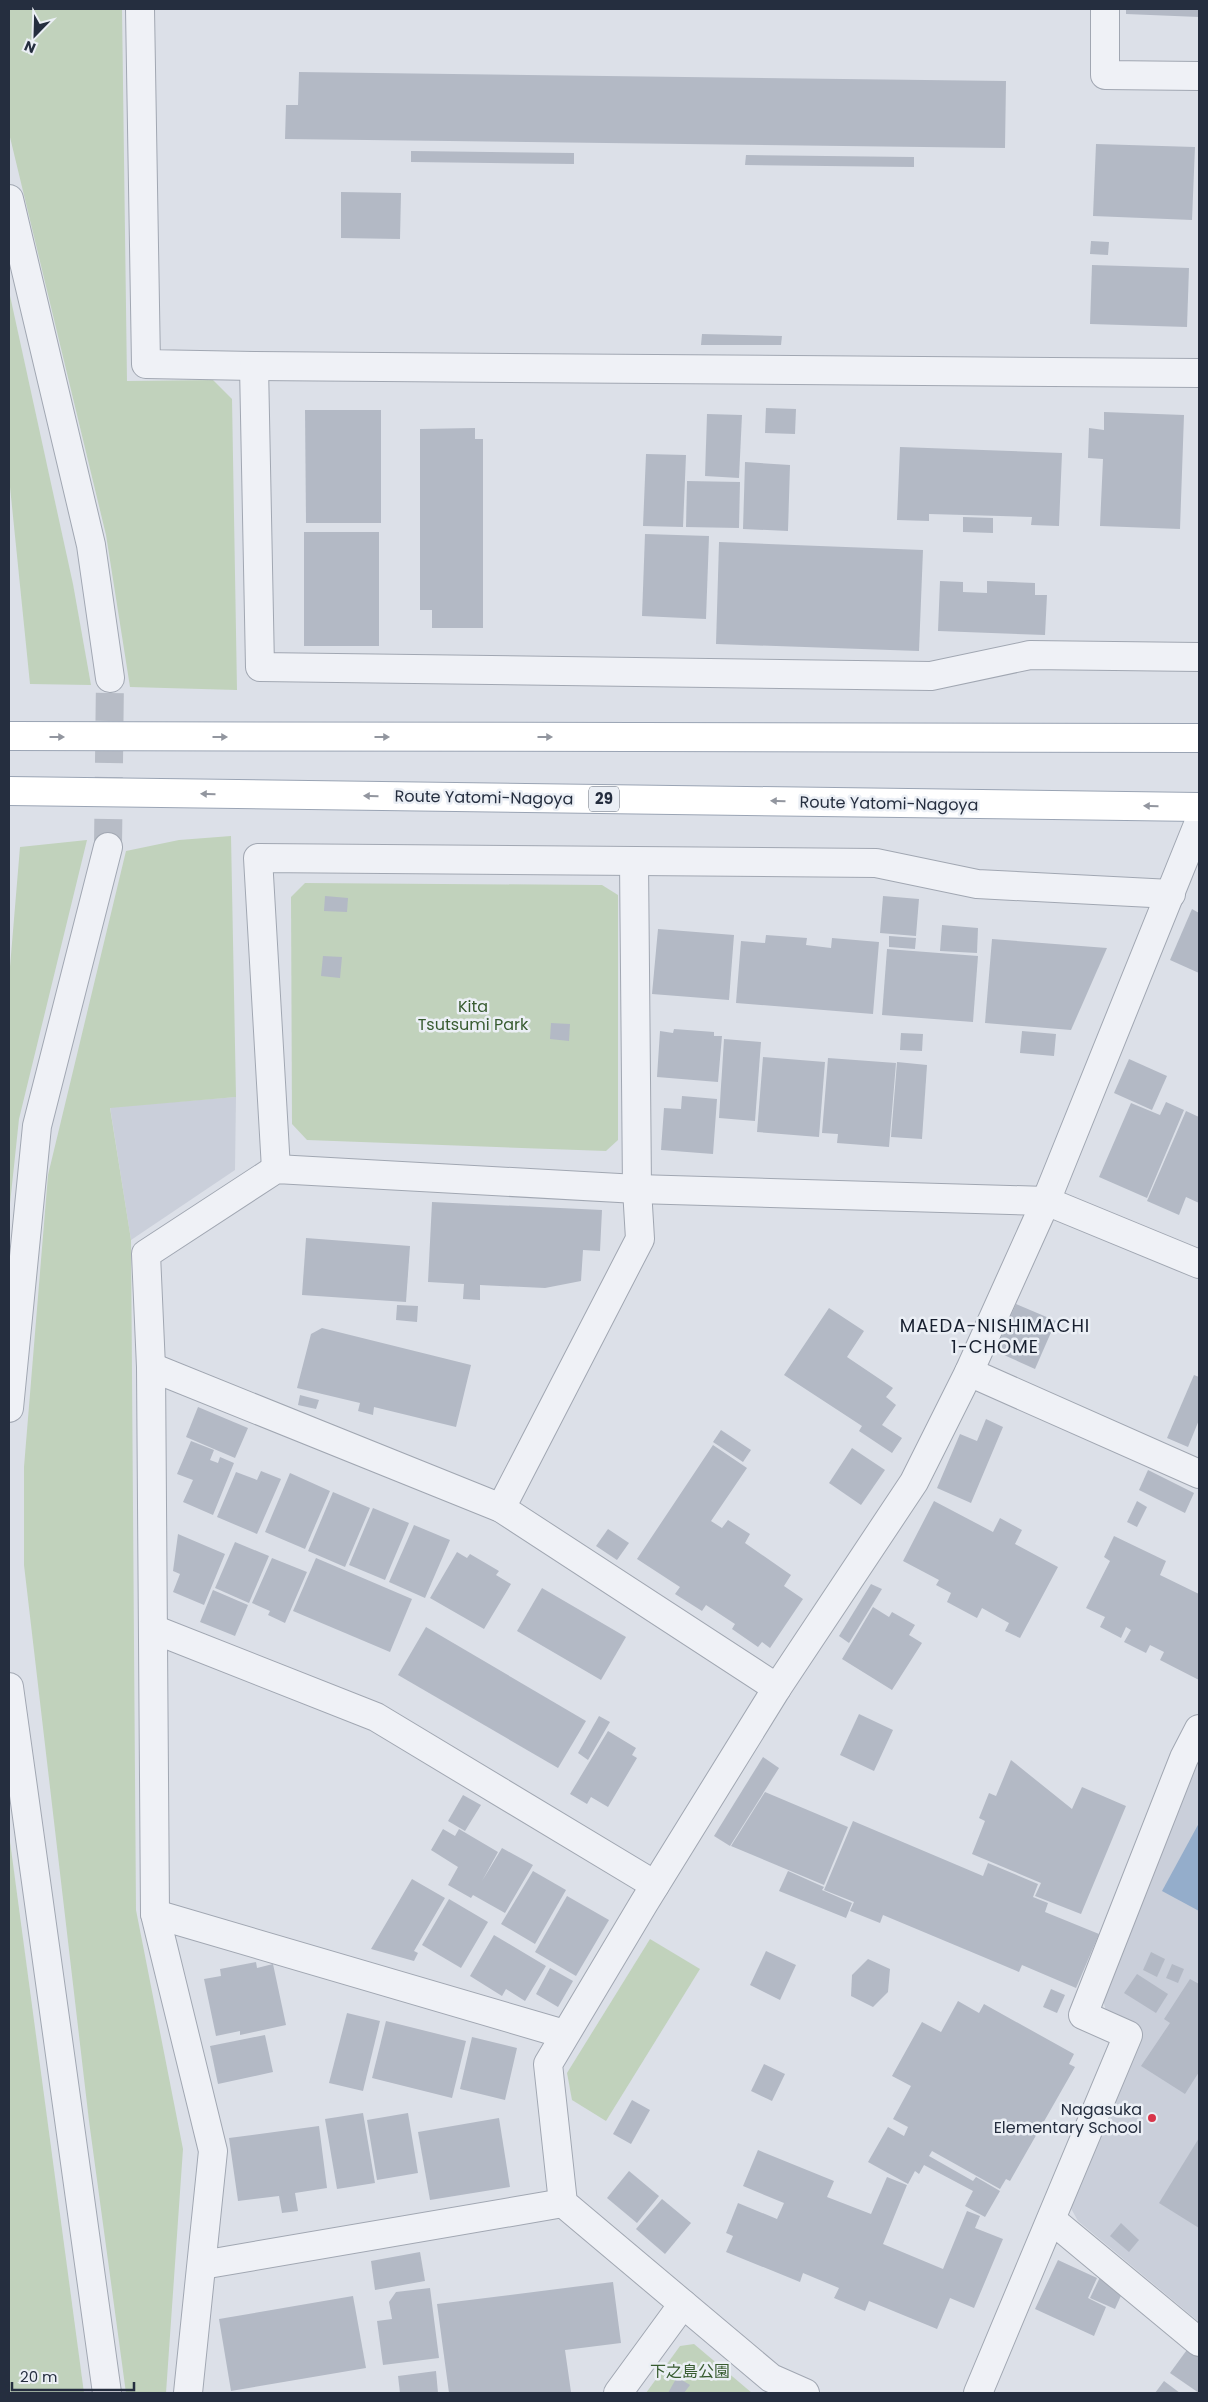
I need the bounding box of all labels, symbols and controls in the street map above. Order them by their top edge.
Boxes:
north arrow [10,10,60,60]
text: N [21,36,39,58]
one-way arrow [50,733,66,741]
one-way arrow [212,733,228,741]
one-way arrow [375,733,391,741]
one-way arrow [537,733,553,741]
street label: Route Yatomi-Nagoya [394,784,573,811]
road number: 29 [589,786,619,812]
one-way arrow [200,789,216,797]
street label: Route Yatomi-Nagoya [799,790,978,817]
one-way arrow [362,792,378,800]
one-way arrow [770,797,786,805]
one-way arrow [1142,802,1158,810]
park label: Kita Tsutsumi Park [418,995,529,1036]
district label: MAEDA-NISHIMACHI 1-CHOME [900,1313,1090,1359]
place label: Nagasuka Elementary School [994,2098,1142,2139]
marker: Nagasuka Elementary School [1146,2112,1158,2124]
scale bar [12,2360,135,2392]
park label: 下之島公園 [650,2360,730,2383]
text: 20 m [20,2366,58,2387]

